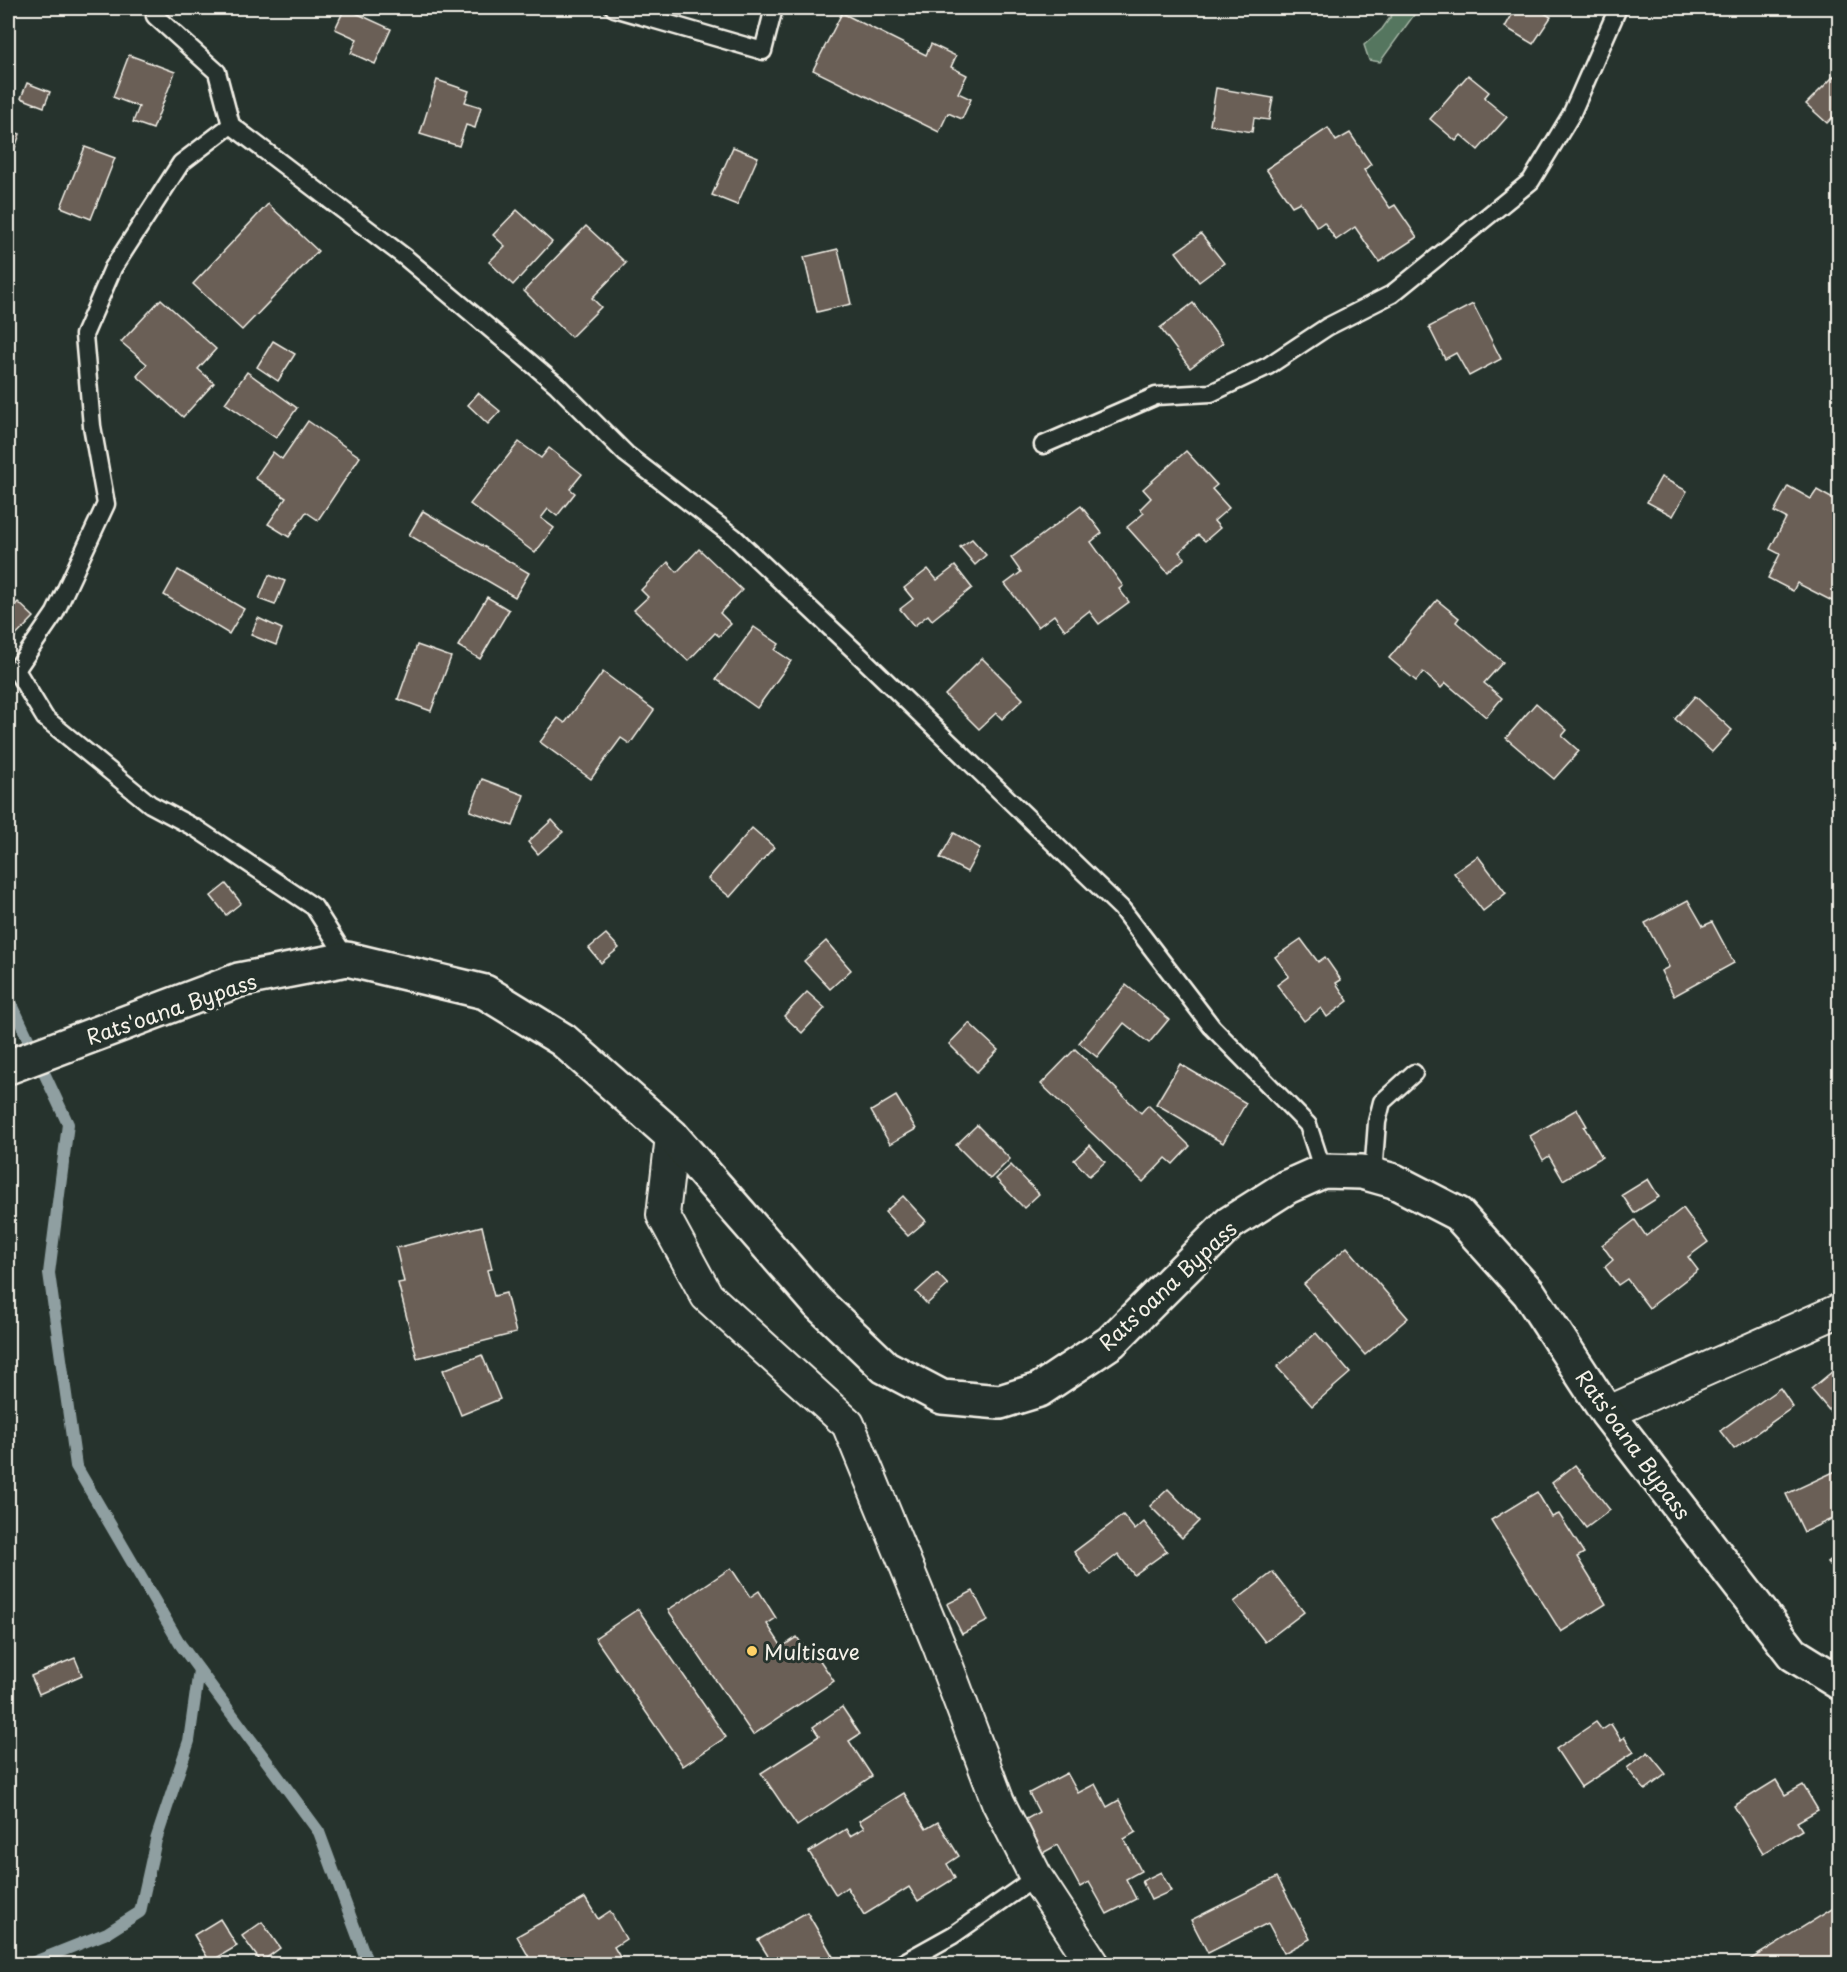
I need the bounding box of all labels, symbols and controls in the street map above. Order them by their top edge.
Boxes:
street label: Rats'oana Bypass [81,964,261,1052]
street label: Rats'oana Bypass [1091,1212,1243,1358]
street label: Rats'oana Bypass [1569,1362,1699,1526]
place label: Multisave [764,1635,860,1667]
marker: Multisave [745,1644,759,1658]

